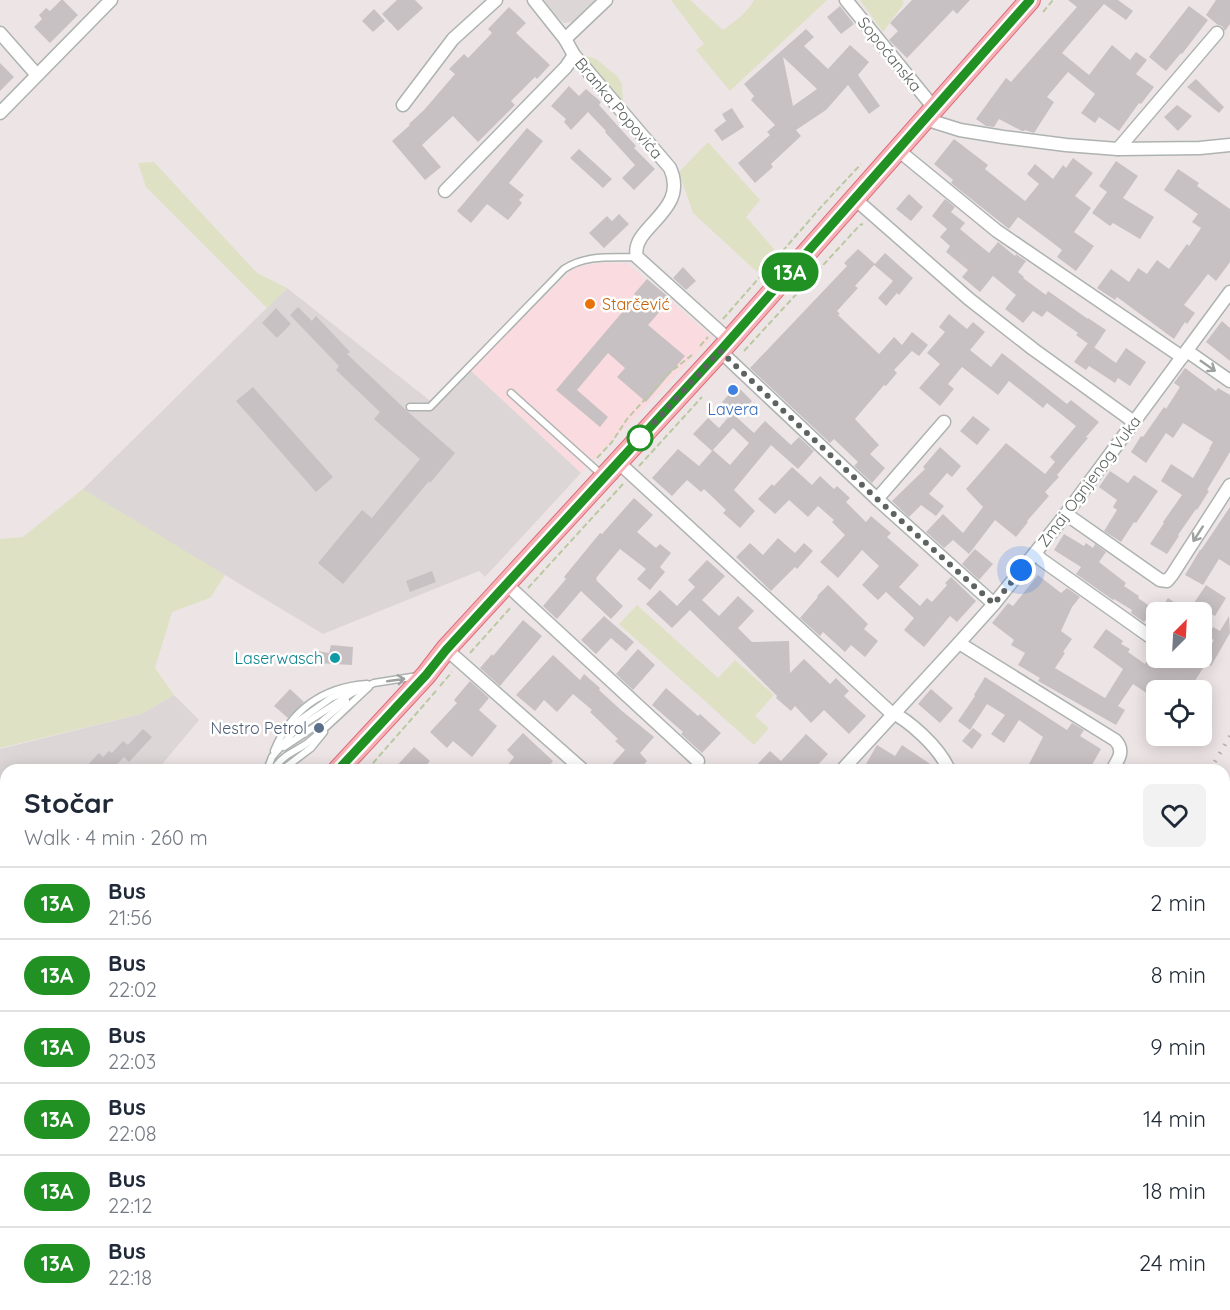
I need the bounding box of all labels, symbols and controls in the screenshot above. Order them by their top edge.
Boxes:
street label: Sopoćanska [854,12,926,96]
street label: Branka Popovića [571,53,667,163]
line badge: 13A [756,252,824,292]
text: 13A [774,259,806,285]
place label: Starčević [602,294,670,314]
marker: Starčević [583,297,597,311]
one-way arrow [1200,360,1216,372]
marker: Lavera [726,383,740,397]
place label: Lavera [707,399,759,419]
street label: Zmaj Ognjenog Vuka [1033,411,1145,551]
unlabelled marker [627,425,653,451]
one-way arrow [1192,525,1204,542]
your location [1006,555,1036,585]
north arrow [1146,602,1212,668]
map controls [1146,602,1212,746]
place label: Laserwasch [235,648,323,668]
marker: Laserwasch [328,651,342,665]
one-way arrow [386,675,406,686]
button: locate [1146,680,1212,746]
place label: Nestro Petrol [211,718,307,738]
marker: Nestro Petrol [312,721,326,735]
button: heart [1143,784,1206,847]
text: Stočar [24,785,114,820]
text: Walk · 4 min · 260 m [24,825,208,850]
text: Bus [108,877,146,905]
text: 2 min [1150,889,1206,917]
text: 13A [41,890,73,916]
text: 21:56 [108,905,152,930]
text: Bus [108,949,146,977]
text: 8 min [1151,961,1206,989]
text: 13A [41,962,73,988]
text: 22:02 [108,977,157,1002]
text: Bus [108,1021,146,1049]
text: 9 min [1150,1033,1206,1061]
text: 13A [41,1034,73,1060]
text: 22:03 [108,1049,156,1074]
text: Bus [108,1093,146,1121]
text: 14 min [1143,1105,1206,1133]
text: 13A [41,1106,73,1132]
text: 22:08 [108,1121,157,1146]
text: Bus [108,1165,146,1193]
text: 18 min [1142,1177,1206,1205]
text: 13A [41,1178,73,1204]
text: 22:12 [108,1193,152,1218]
text: Bus [108,1237,146,1265]
text: 24 min [1139,1249,1206,1277]
text: 13A [41,1250,73,1276]
text: 22:18 [108,1265,152,1290]

